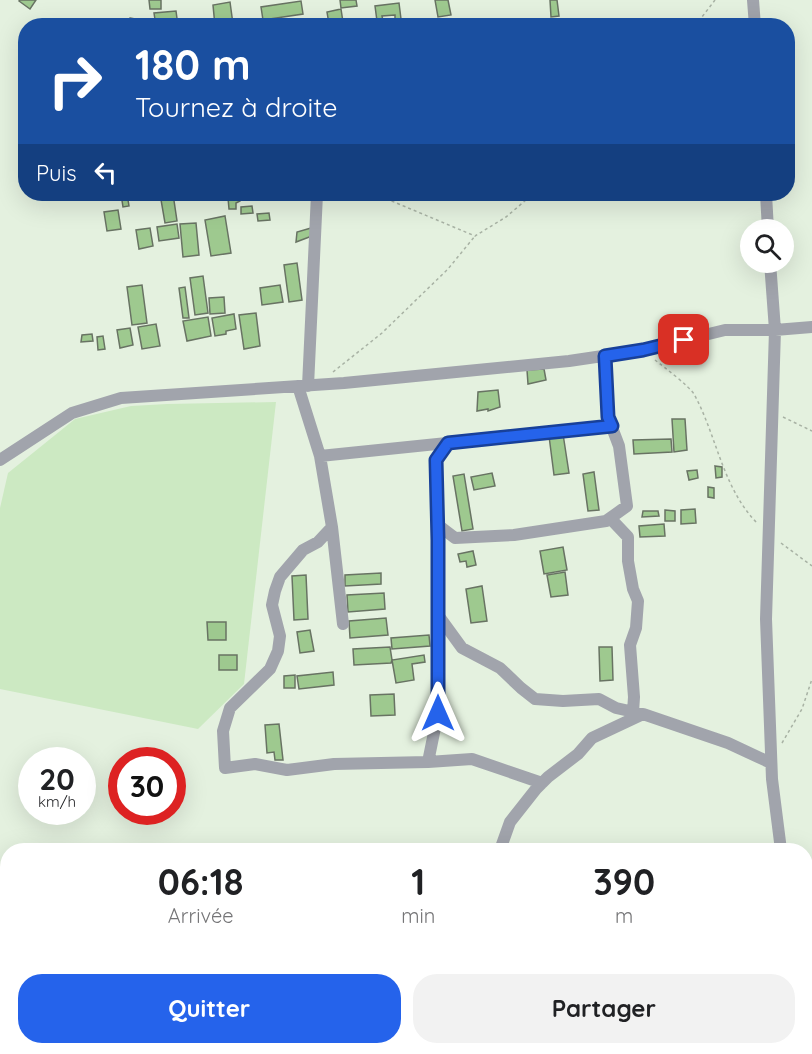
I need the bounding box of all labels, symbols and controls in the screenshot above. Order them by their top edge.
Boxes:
text: 180 m [135,38,251,91]
icon: right [36,42,114,120]
text: Tournez à droite [135,90,338,124]
icon: left [89,156,122,189]
text: Puis [36,159,77,187]
map controls [740,219,794,273]
button: search [740,219,794,273]
pin [658,314,709,365]
icon: arrive [667,323,700,356]
position arrow [406,681,470,745]
speed limit sign: 30 [108,747,186,825]
text: 20 [39,760,75,798]
text: km/h [38,792,76,811]
text: 06:18 [158,859,243,904]
text: 1 [411,859,425,904]
text: 390 [593,859,655,904]
text: Arrivée [168,903,234,928]
text: min [401,903,435,928]
text: m [615,903,633,928]
button: Quitter [18,974,401,1043]
button: Partager [413,974,795,1043]

